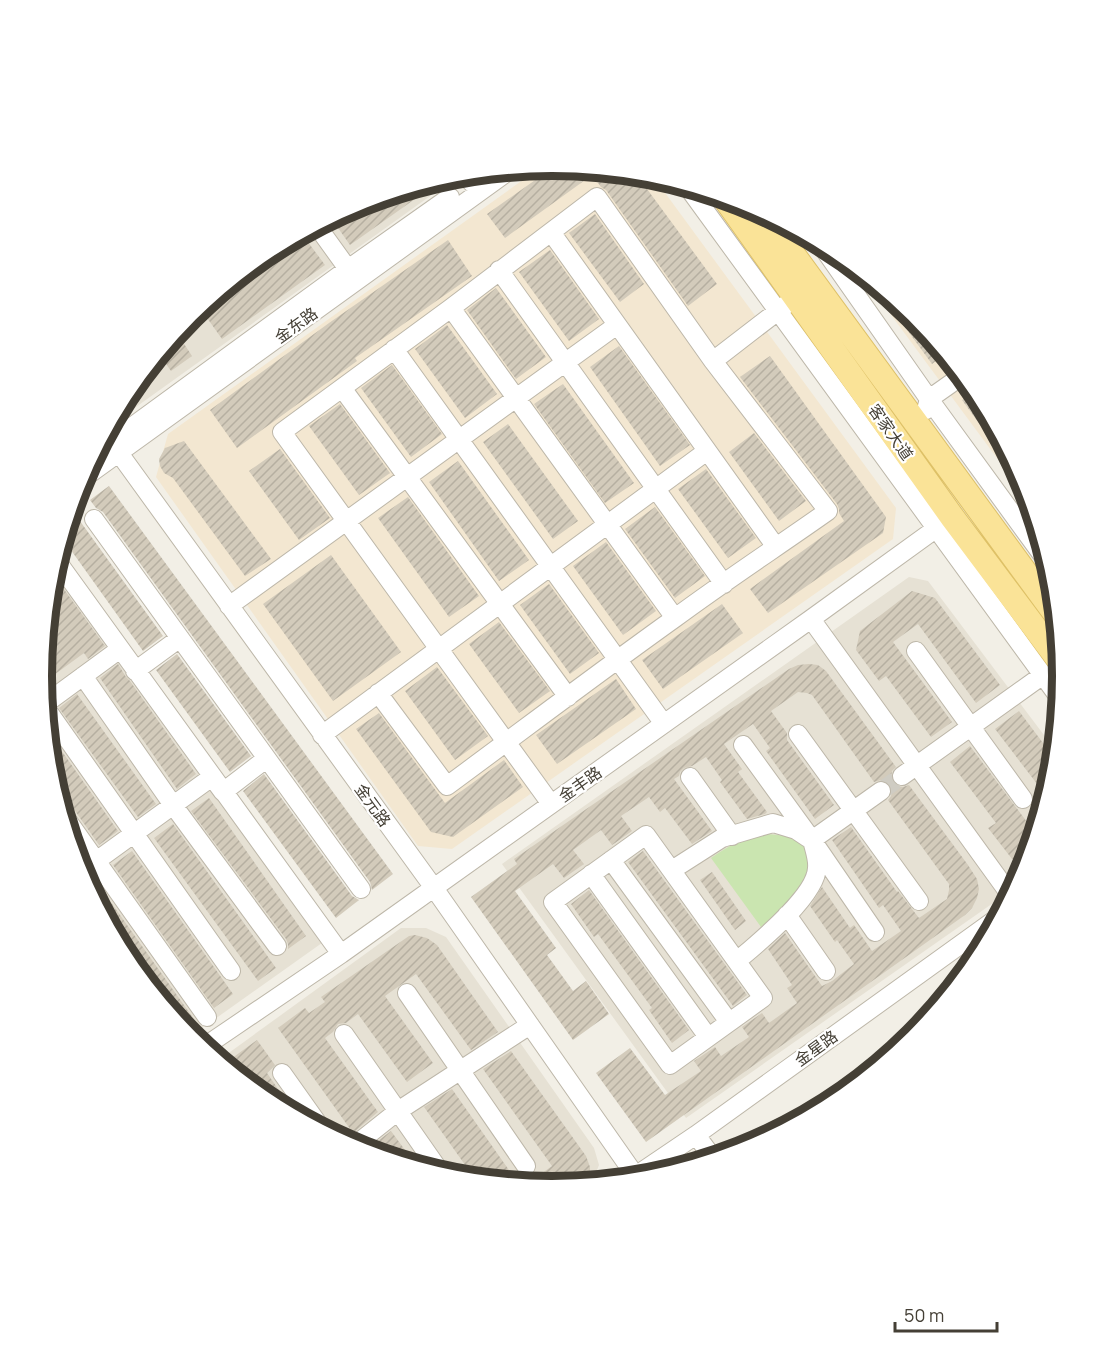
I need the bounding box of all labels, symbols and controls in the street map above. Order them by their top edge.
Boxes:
street label: 金东路 [270,302,322,348]
street label: 客家大道 [864,399,918,465]
street label: 金丰路 [554,761,606,807]
street label: 金元路 [350,779,396,831]
street label: 金星路 [790,1025,842,1071]
scale bar [895,1295,997,1333]
text: 50 m [904,1303,944,1327]

